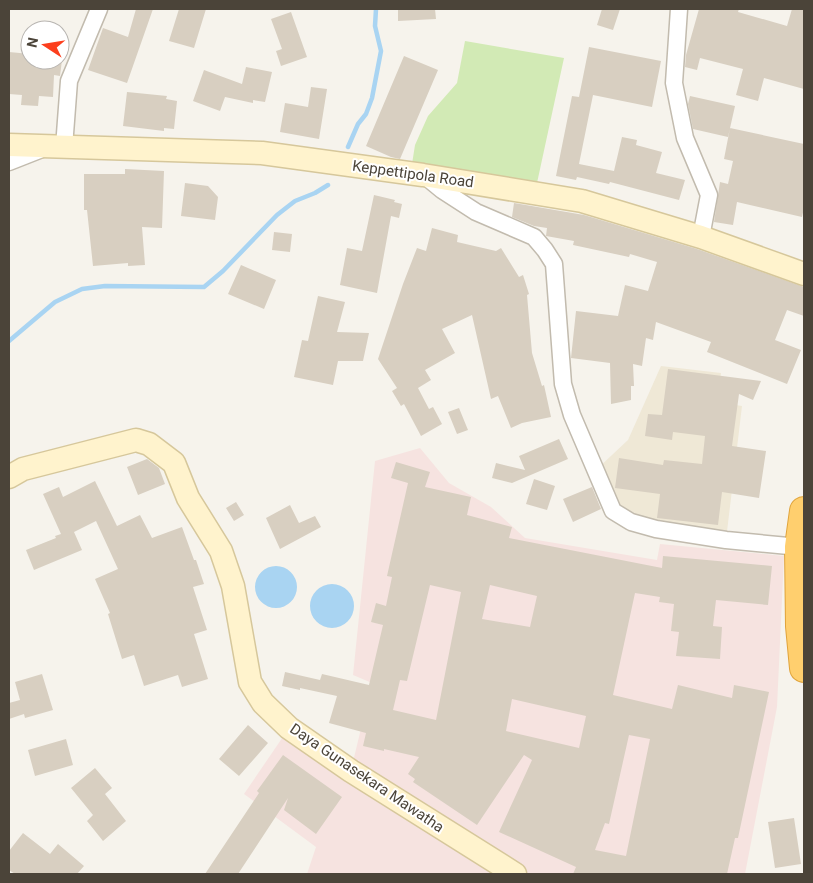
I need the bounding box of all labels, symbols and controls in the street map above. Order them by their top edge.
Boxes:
north arrow [20,20,70,70]
text: N [23,36,41,49]
street label: Keppettipola Road [351,157,475,191]
street label: Daya Gunasekara Mawatha [287,720,447,836]

